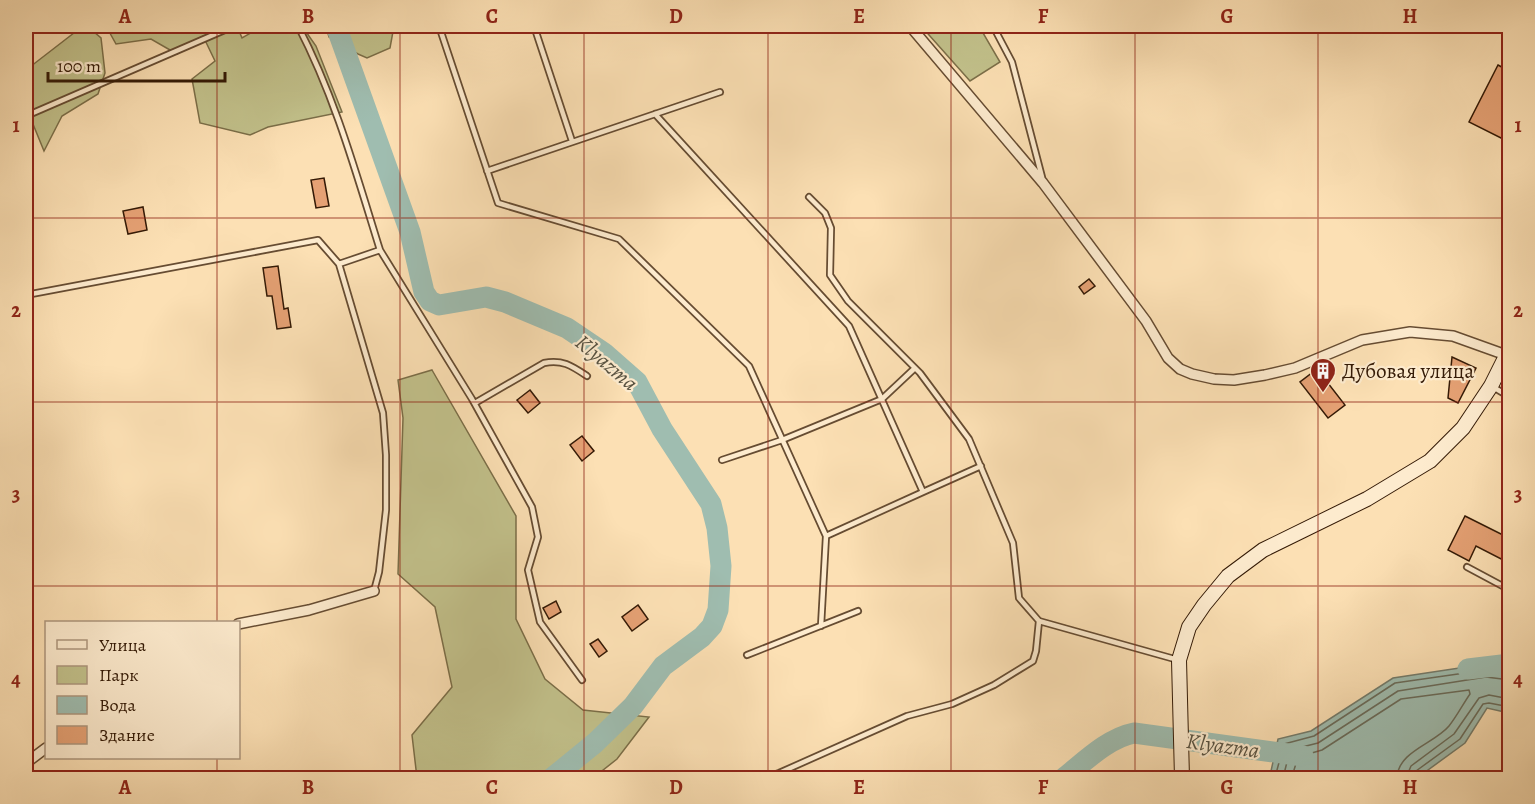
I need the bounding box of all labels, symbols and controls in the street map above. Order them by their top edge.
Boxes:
text: A [118,3,132,30]
text: B [302,3,314,30]
text: C [486,3,498,30]
text: D [669,3,683,30]
text: E [853,3,865,30]
text: F [1038,3,1049,30]
text: G [1220,3,1234,30]
text: H [1403,3,1418,30]
scale bar [48,45,225,83]
text: 100 m [57,54,101,78]
text: 1 [12,112,20,139]
text: 1 [1514,112,1522,139]
text: 2 [11,297,21,324]
text: 2 [1513,297,1523,324]
water label: Klyazma [569,328,644,398]
building icon: Дубовая улица [1308,356,1338,394]
place label: Дубовая улица [1342,357,1474,385]
text: 3 [12,481,20,508]
text: 3 [1514,481,1522,508]
legend [45,621,240,759]
text: Улица [99,633,147,657]
text: Парк [99,663,139,687]
text: 4 [11,666,21,693]
text: 4 [1513,666,1523,693]
text: Вода [99,693,137,717]
text: Здание [99,723,155,747]
water label: Klyazma [1185,726,1261,766]
text: A [118,774,132,801]
text: B [302,774,314,801]
text: C [486,774,498,801]
text: D [669,774,683,801]
text: E [853,774,865,801]
text: F [1038,774,1049,801]
text: G [1220,774,1234,801]
text: H [1403,774,1418,801]

